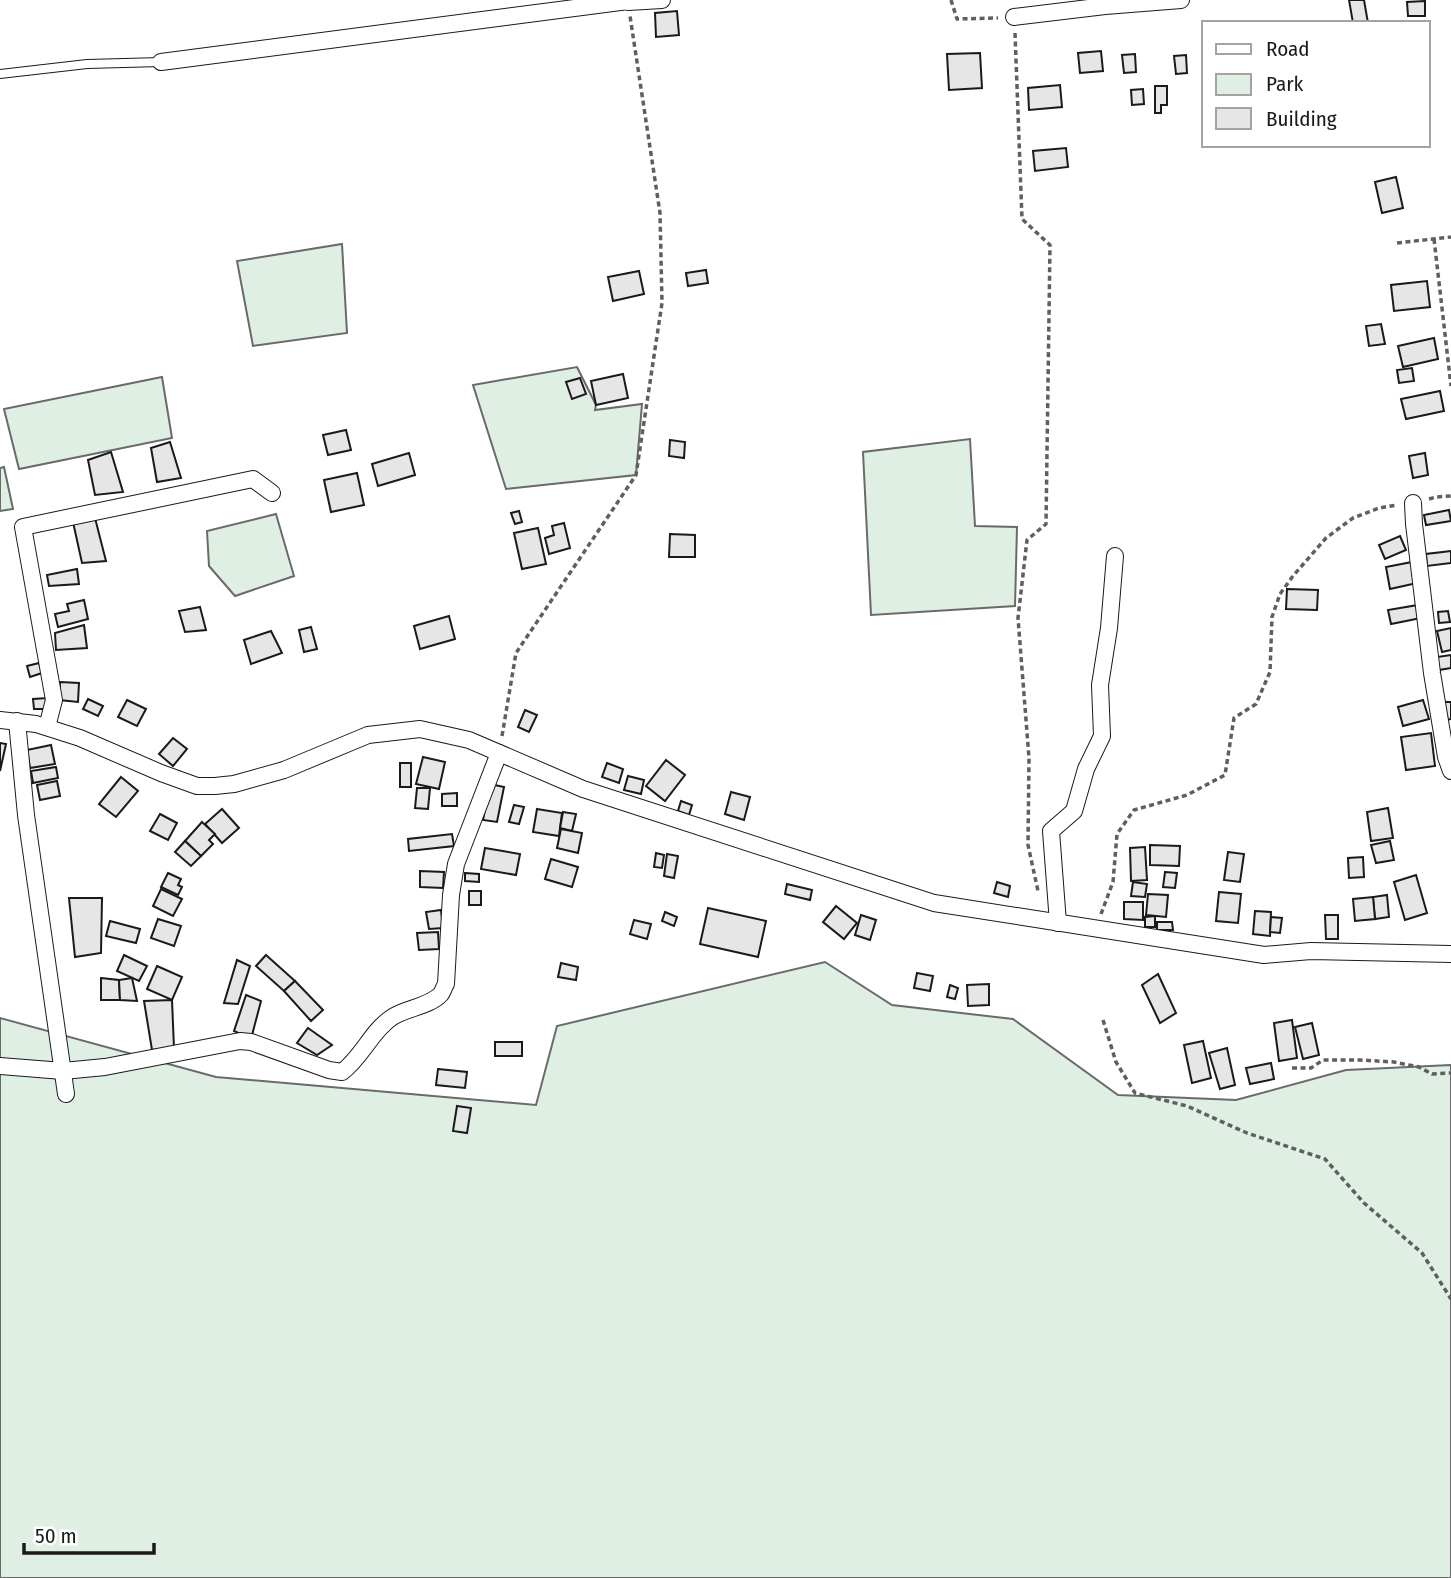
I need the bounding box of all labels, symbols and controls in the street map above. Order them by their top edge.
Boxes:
legend [1202,21,1430,147]
text: Road [1266,36,1310,62]
text: Park [1266,71,1304,97]
text: Building [1266,106,1337,132]
scale bar [24,1512,154,1556]
text: 50 m [35,1523,77,1549]

